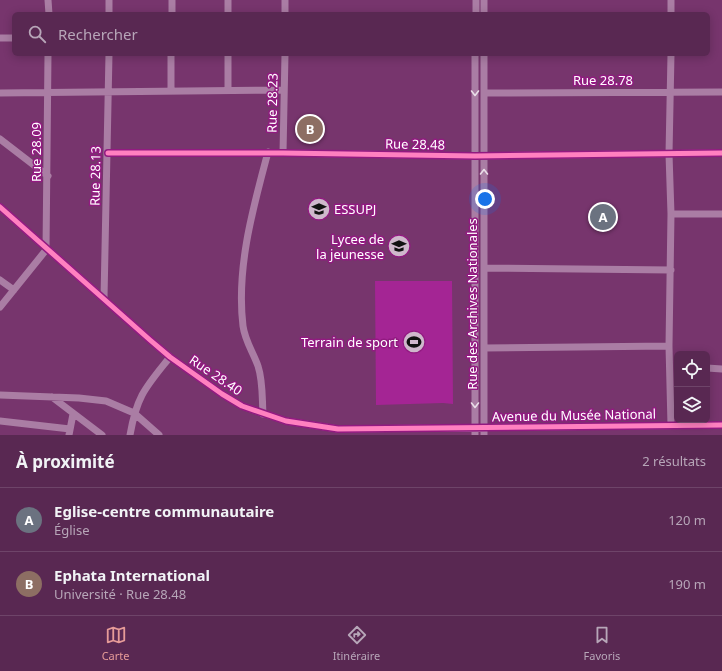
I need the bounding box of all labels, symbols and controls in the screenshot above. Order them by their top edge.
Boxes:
search box [12,12,710,56]
icon: search [26,23,48,45]
text: Rechercher [58,24,138,44]
street label: Rue 28.78 [573,71,633,89]
street label: Rue 28.23 [262,73,282,133]
one-way arrow [471,90,479,96]
pin: B [297,114,323,144]
street label: Rue 28.09 [27,122,45,182]
street label: Rue 28.48 [385,134,445,154]
street label: Rue 28.13 [85,146,105,206]
one-way arrow [480,169,488,175]
your location [475,189,495,209]
school or university icon: ESSUPJ [306,196,332,222]
place label: ESSUPJ [334,200,376,218]
pin: A [590,202,616,232]
street label: Rue des Archives Nationales [463,218,481,390]
place label: Lycee de la jeunesse [316,230,384,263]
school or university icon: Lycee de la jeunesse [386,233,412,259]
sports icon: Terrain de sport [401,329,427,355]
place label: Terrain de sport [301,333,398,351]
street label: Rue 28.40 [186,351,246,399]
map controls [674,351,710,423]
button: locate [674,351,710,387]
button: layers [674,387,710,423]
one-way arrow [471,402,479,408]
street label: Avenue du Musée National [492,405,656,425]
text: À proximité [16,450,115,473]
text: 2 résultats [642,452,706,470]
text: Eglise-centre communautaire [54,501,274,521]
text: A [25,511,34,529]
text: 120 m [668,511,706,529]
text: Église [54,521,90,539]
text: Ephata International [54,565,210,585]
text: B [25,575,33,593]
text: 190 m [668,575,706,593]
text: Université · Rue 28.48 [54,585,186,603]
tab: Carte [102,624,130,663]
tab: Itinéraire [333,624,380,663]
tab: Favoris [584,624,620,663]

